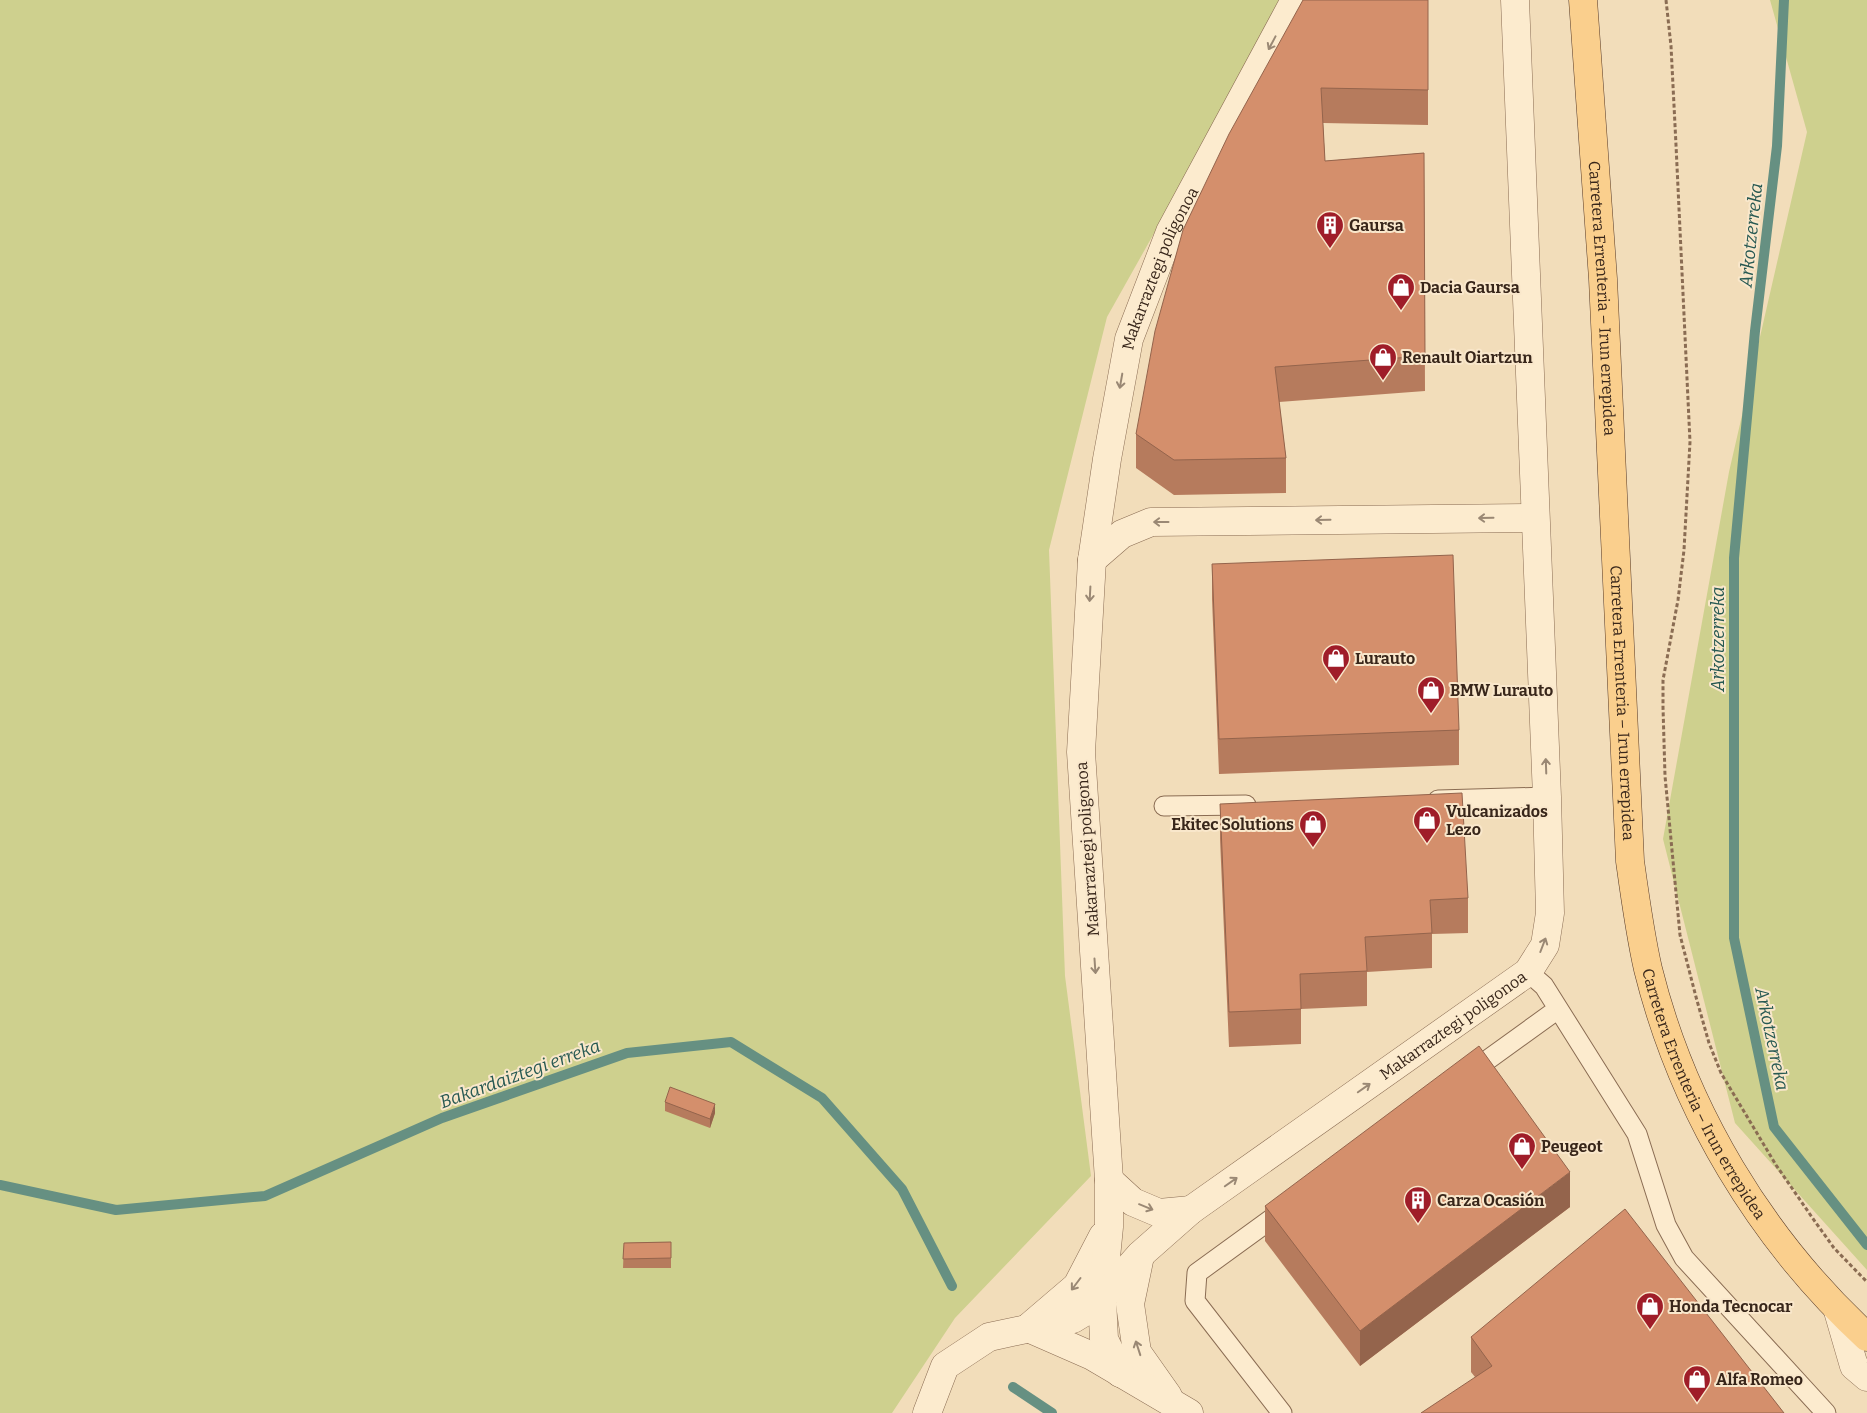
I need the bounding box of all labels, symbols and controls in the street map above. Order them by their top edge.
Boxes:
one-way arrow [1267,35,1276,50]
street label: Carretera Errenteria – Irun errepidea [1585,160,1619,437]
water label: Arkotzerreka [1734,182,1767,289]
street label: Makarraztegi poligonoa [1118,184,1203,352]
building icon: Gaursa [1315,210,1345,249]
place label: Gaursa [1349,216,1404,235]
shop icon: Dacia Gaursa [1386,272,1416,311]
place label: Dacia Gaursa [1420,278,1520,297]
shop icon: Renault Oiartzun [1368,342,1398,381]
place label: Renault Oiartzun [1402,348,1533,367]
one-way arrow [1116,373,1126,389]
one-way arrow [1478,514,1494,523]
one-way arrow [1315,515,1332,525]
one-way arrow [1153,517,1169,526]
street label: Carretera Errenteria – Irun errepidea [1606,565,1638,841]
one-way arrow [1086,586,1095,602]
water label: Arkotzerreka [1707,586,1729,693]
shop icon: Lurauto [1321,643,1351,682]
place label: Lurauto [1355,649,1415,668]
shop icon: BMW Lurauto [1416,675,1446,714]
place label: BMW Lurauto [1450,681,1553,700]
one-way arrow [1541,759,1550,775]
street label: Makarraztegi poligonoa [1072,761,1103,937]
place label: Vulcanizados Lezo [1446,802,1548,839]
shop icon: Vulcanizados Lezo [1412,805,1442,844]
shop icon: Ekitec Solutions [1298,809,1328,848]
place label: Ekitec Solutions [1171,815,1294,834]
one-way arrow [1539,938,1548,953]
one-way arrow [1090,957,1100,973]
street label: Carretera Errenteria – Irun errepidea [1638,966,1770,1223]
street label: Makarraztegi poligonoa [1376,967,1531,1084]
water label: Arkotzerreka [1750,984,1794,1093]
water label: Bakardaiztegi erreka [437,1035,603,1113]
one-way arrow [1356,1083,1370,1093]
shop icon: Peugeot [1507,1131,1537,1170]
place label: Peugeot [1541,1137,1603,1156]
one-way arrow [1223,1177,1237,1187]
building icon: Carza Ocasión [1403,1185,1433,1224]
place label: Carza Ocasión [1437,1191,1545,1210]
one-way arrow [1138,1203,1153,1213]
one-way arrow [1071,1277,1081,1291]
shop icon: Honda Tecnocar [1635,1291,1665,1330]
place label: Honda Tecnocar [1669,1297,1793,1316]
one-way arrow [1132,1341,1142,1357]
shop icon: Alfa Romeo [1682,1364,1712,1403]
place label: Alfa Romeo [1716,1370,1803,1389]

